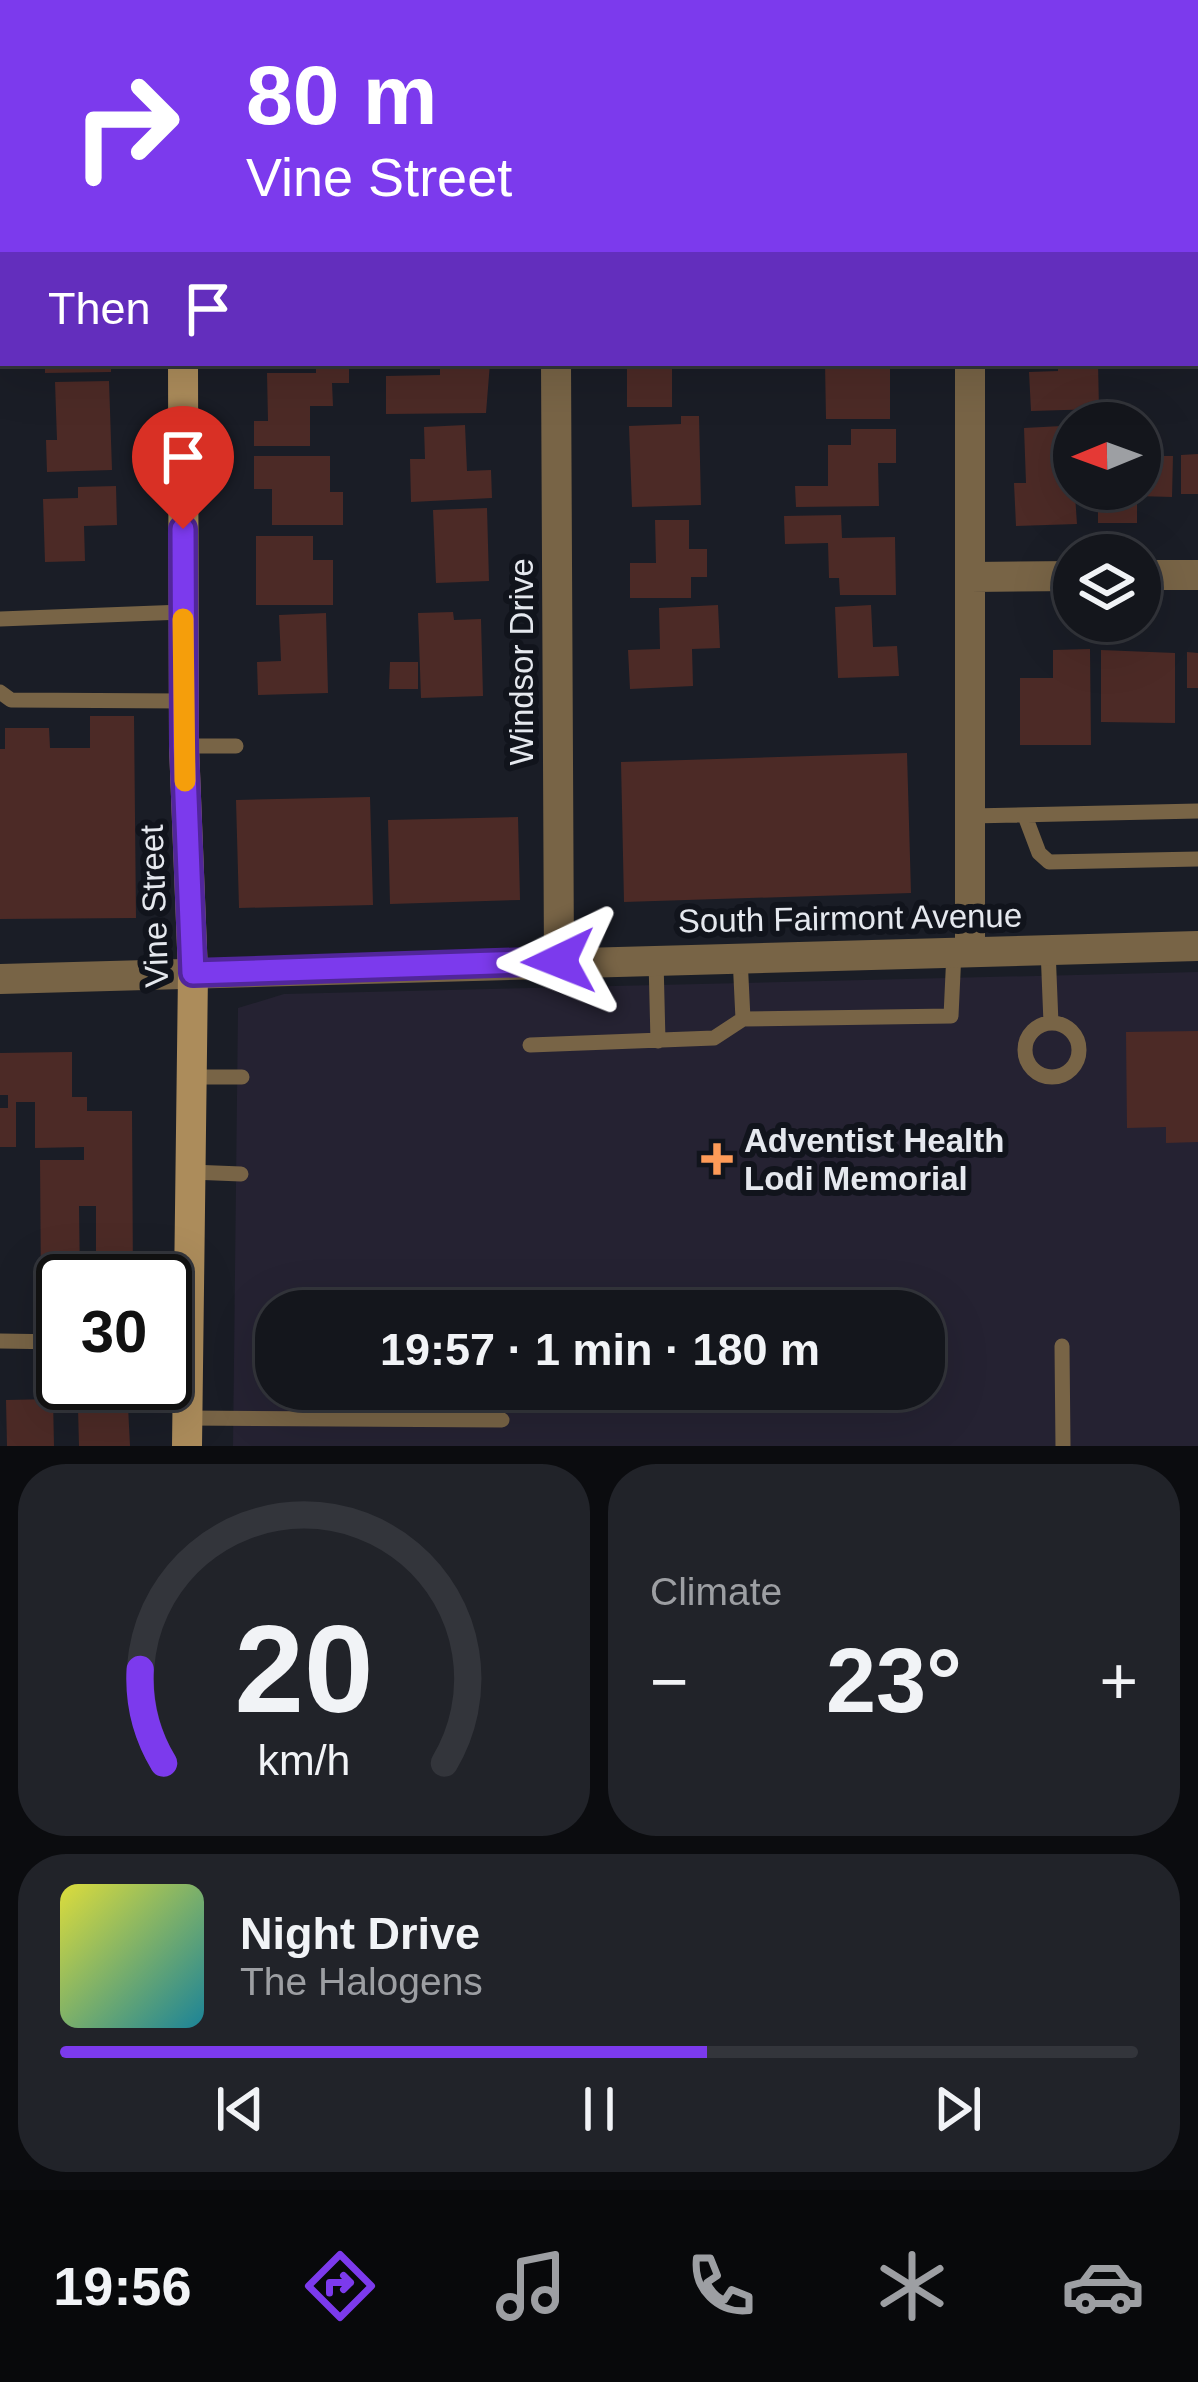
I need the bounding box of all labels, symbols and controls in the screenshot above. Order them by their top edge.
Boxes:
icon: right [48,48,204,204]
text: 80 m [246,48,437,142]
text: Vine Street [246,147,512,207]
icon: arrive [175,276,241,342]
text: Then [48,283,151,334]
north arrow [1053,402,1161,510]
map controls [1053,402,1161,642]
pin [132,406,234,529]
icon: arrive [150,424,216,490]
button: layers [1053,534,1161,642]
street label: Windsor Drive [503,558,540,766]
street label: Vine Street [133,824,175,988]
street label: South Fairmont Avenue [678,896,1022,940]
position arrow [496,898,622,1024]
place label: Adventist Health Lodi Memorial [744,1122,1004,1197]
marker: Adventist Health Lodi Memorial [701,1143,733,1175]
speed limit sign: 30 [36,1254,192,1410]
text: 19:57 · 1 min · 180 m [380,1324,820,1375]
text: Climate [650,1570,782,1613]
text: 20 [235,1599,373,1738]
text: 23° [826,1631,962,1731]
text: − [650,1644,689,1718]
text: + [1099,1644,1138,1718]
text: km/h [258,1736,350,1784]
text: Night Drive [240,1908,480,1959]
text: The Halogens [240,1960,483,2003]
icon: previous [207,2076,273,2142]
icon: pause [566,2076,632,2142]
icon: next [925,2076,991,2142]
icon: directions [298,2244,382,2328]
icon: music [489,2244,573,2328]
icon: phone [679,2244,763,2328]
icon: climate [870,2244,954,2328]
icon: car [1061,2244,1145,2328]
text: 19:56 [53,2256,191,2316]

